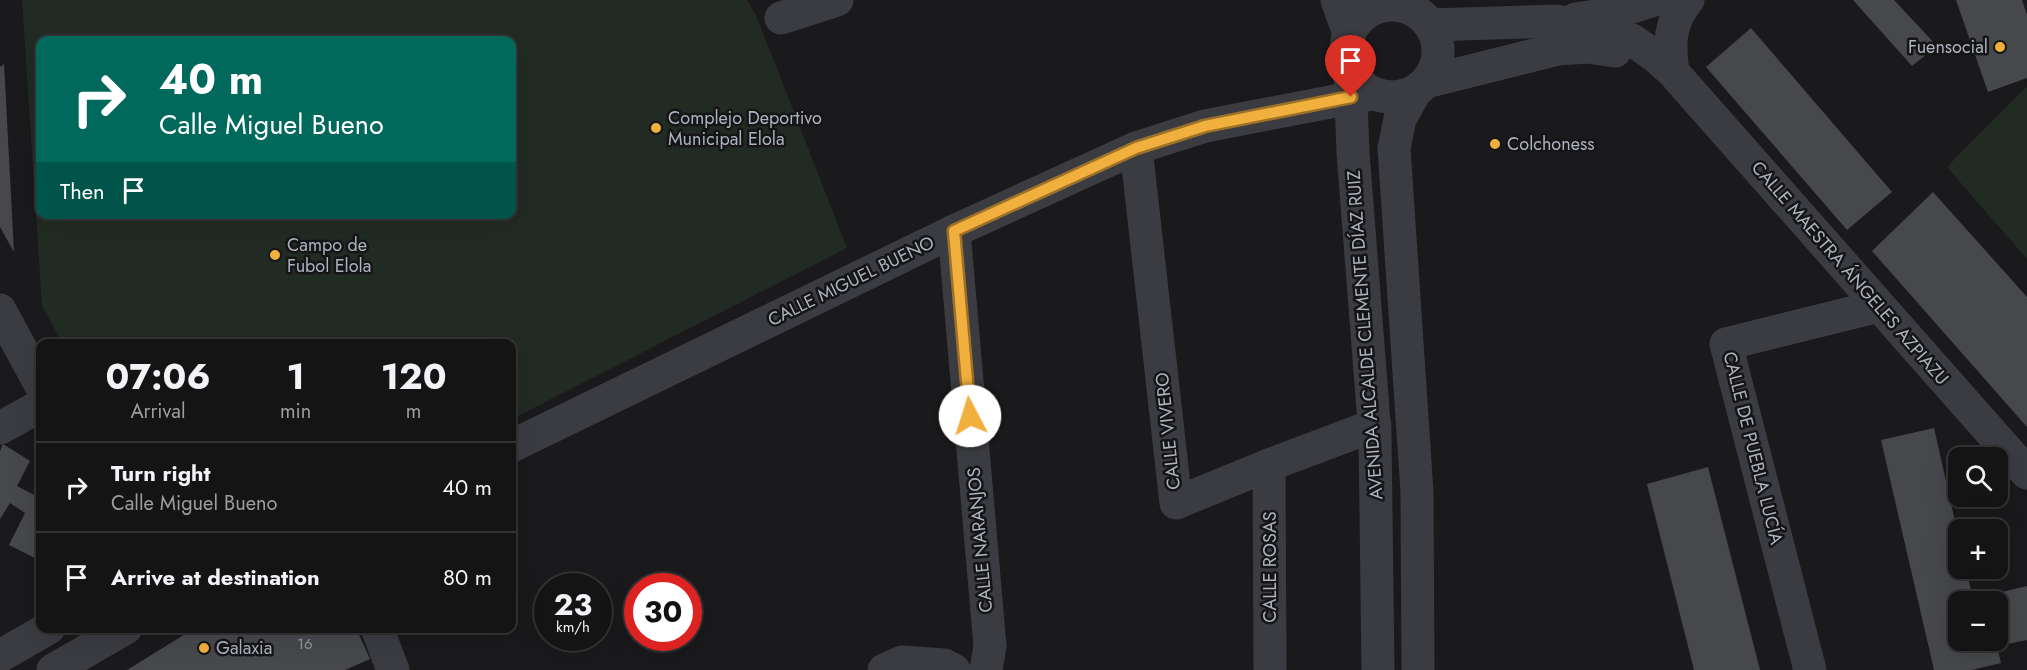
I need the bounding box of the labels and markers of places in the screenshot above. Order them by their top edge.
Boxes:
place label: Fuensocial [1908,34,1988,60]
pin [1325,35,1376,97]
marker: Fuensocial [1993,40,2007,54]
place label: Complejo Deportivo Municipal Elola [668,105,822,152]
marker: Complejo Deportivo Municipal Elola [649,121,663,135]
place label: Colchoness [1507,131,1594,157]
marker: Colchoness [1488,137,1502,151]
place label: Campo de Fubol Elola [287,232,371,279]
marker: Campo de Fubol Elola [268,248,282,262]
place label: Galaxia [216,635,272,661]
marker: Galaxia [197,641,211,655]

